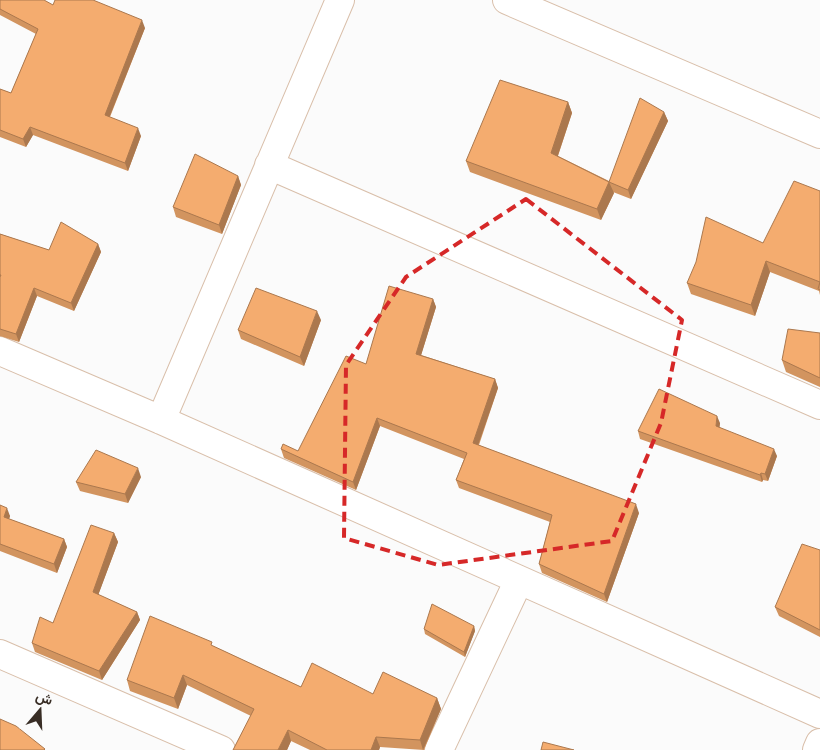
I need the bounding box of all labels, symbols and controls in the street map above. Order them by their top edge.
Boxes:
north arrow [15,685,65,735]
text: ش [33,686,55,709]

